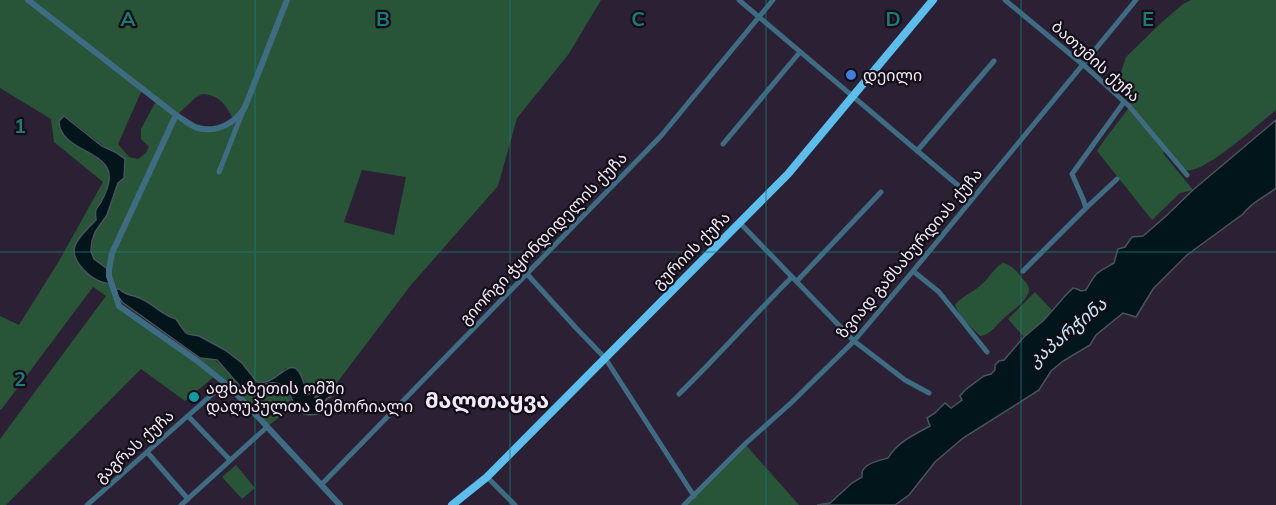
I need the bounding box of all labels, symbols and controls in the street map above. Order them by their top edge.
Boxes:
text: A [121,6,136,31]
text: B [376,6,390,31]
text: C [631,6,645,31]
text: D [885,6,901,31]
text: E [1142,6,1154,31]
street label: ბათუმის ქუჩა [1048,16,1144,106]
place label: დეილი [863,65,922,86]
marker: დეილი [844,68,858,82]
text: 1 [14,113,26,138]
street label: გიორგი ჭყონდიდელის ქუჩა [455,147,632,329]
street label: ზვიად გამსახურდიას ქუჩა [832,164,987,343]
street label: გურიის ქუჩა [648,207,734,293]
water label: კაპარჭინა [1023,292,1111,372]
text: 2 [14,366,26,391]
place label: აფხაზეთის ომში დაღუპულთა მემორიალი [206,378,413,417]
district label: მალთაყვა [425,386,549,414]
marker: აფხაზეთის ომში დაღუპულთა მემორიალი [187,390,201,404]
street label: გაგრას ქუჩა [90,405,178,487]

